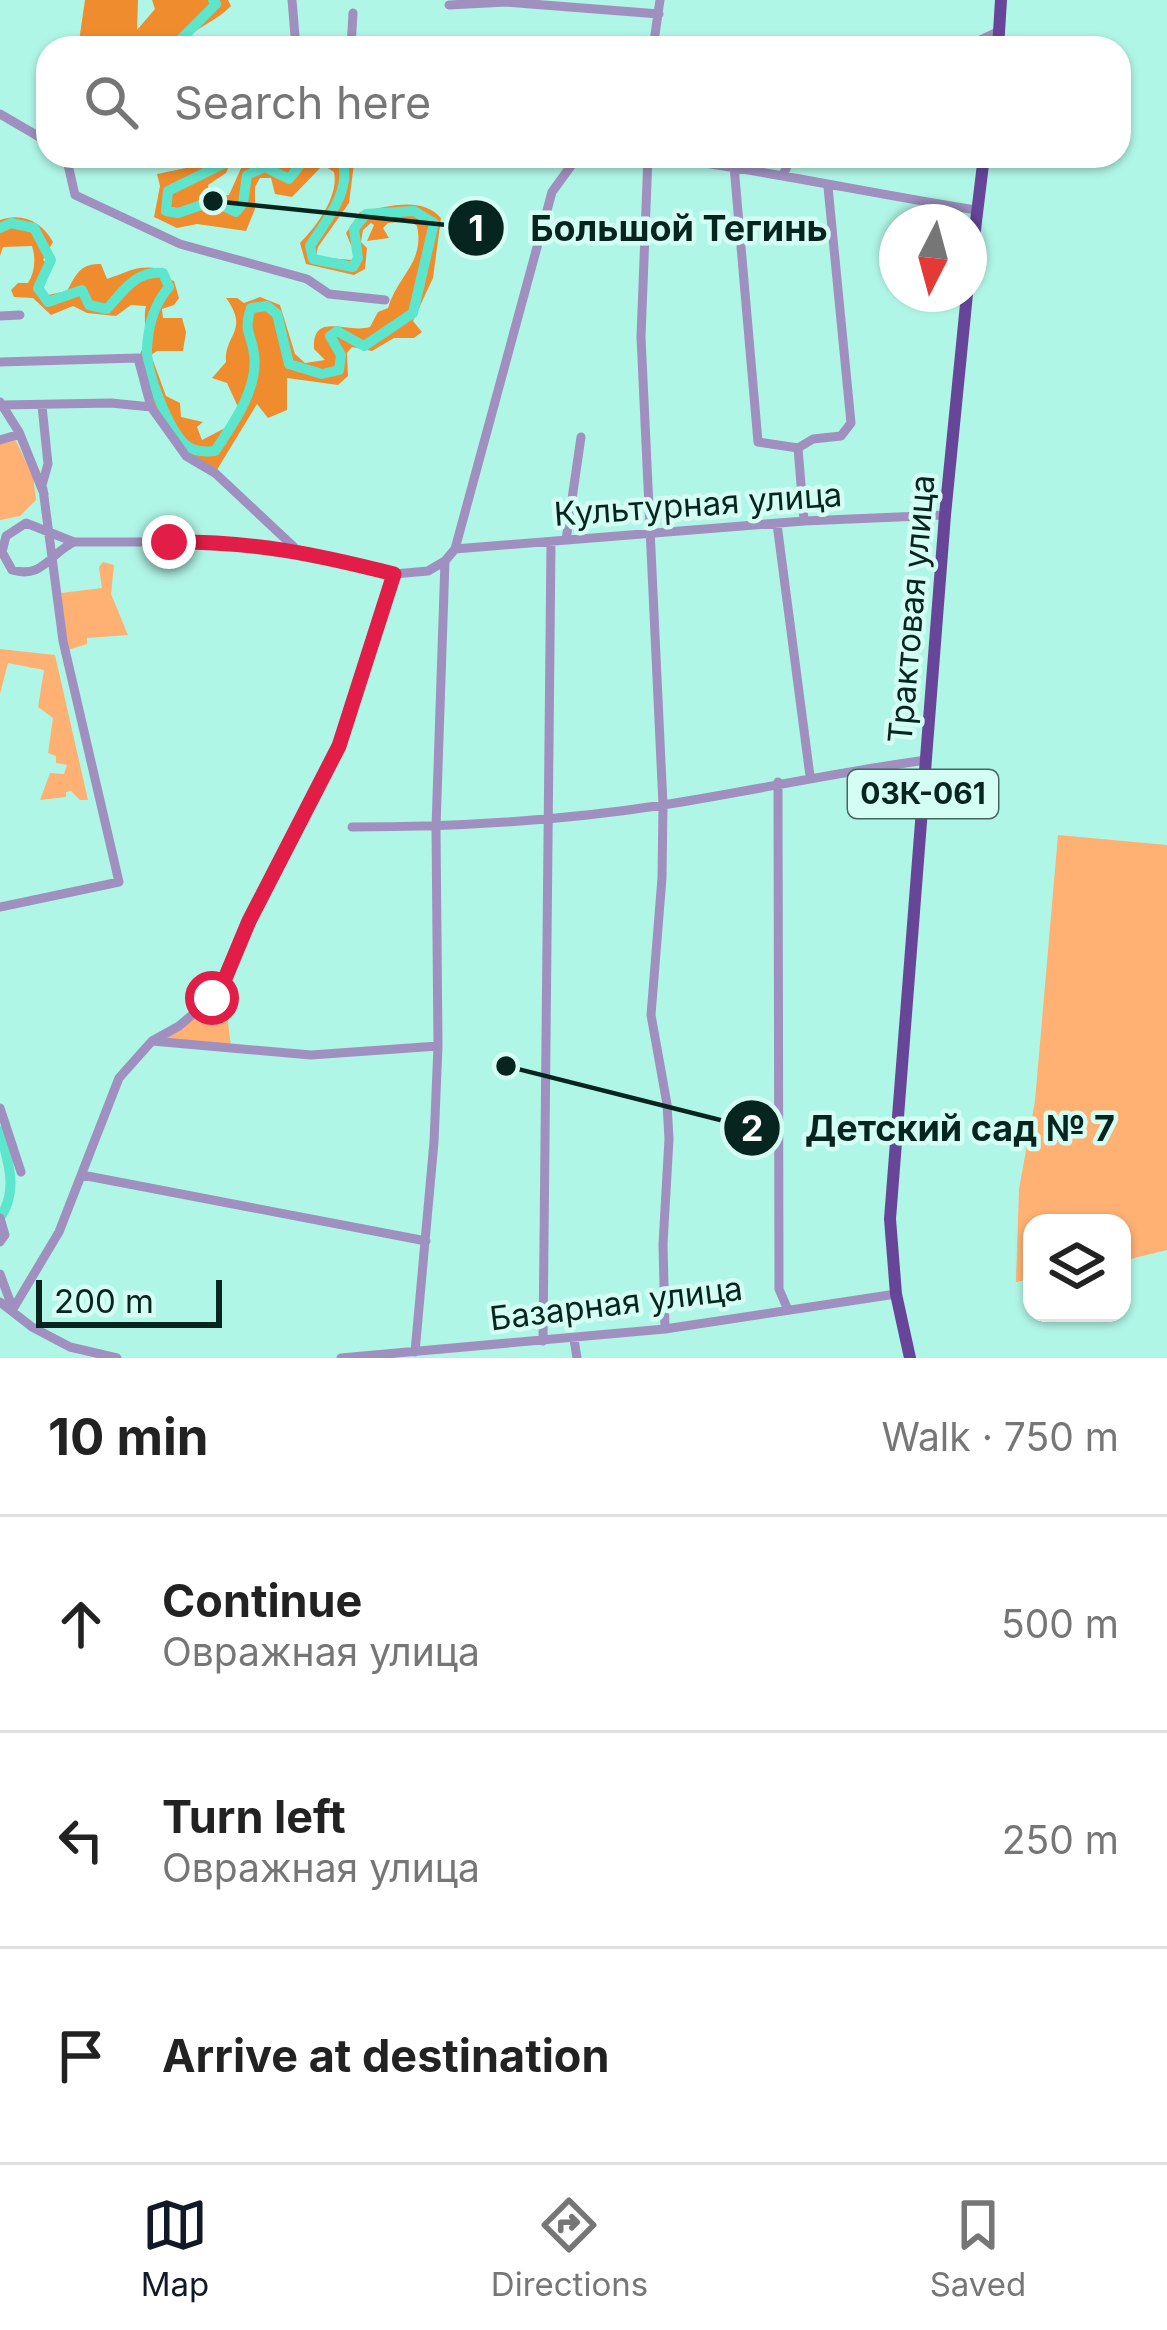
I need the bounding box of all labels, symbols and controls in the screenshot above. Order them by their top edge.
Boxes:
search box [36,36,1131,168]
icon: search [78,69,144,135]
text: Search here [174,75,431,130]
callout: Большой Тегинь [446,192,851,264]
north arrow [879,204,987,312]
text: 1 [468,206,484,250]
text: Большой Тегинь [530,206,828,250]
street label: Трактовая улица [879,473,943,745]
street label: Культурная улица [553,474,843,534]
route end [142,515,196,569]
road number: 03К-061 [848,770,998,818]
route start [185,971,239,1025]
callout: Детский сад № 7 [722,1092,1139,1164]
text: 2 [741,1106,763,1150]
text: Детский сад № 7 [805,1106,1115,1150]
map controls [1023,1214,1131,1322]
button: layers [1023,1214,1131,1322]
street label: Базарная улица [487,1268,745,1338]
scale bar [36,1274,222,1327]
text: 200 m [54,1281,154,1321]
text: 10 min [48,1406,209,1467]
text: Walk · 750 m [881,1413,1119,1460]
text: Continue [162,1573,362,1628]
icon: ahead [48,1591,114,1657]
text: 500 m [1001,1600,1119,1647]
text: Овражная улица [162,1628,480,1675]
text: Turn left [162,1789,346,1844]
icon: left [48,1807,114,1873]
text: 250 m [1002,1816,1119,1863]
text: Овражная улица [162,1844,480,1891]
icon: arrive [48,2023,114,2089]
text: Arrive at destination [162,2028,609,2083]
tab: Map [141,2192,209,2304]
tab: Directions [491,2192,648,2304]
tab: Saved [930,2192,1026,2304]

